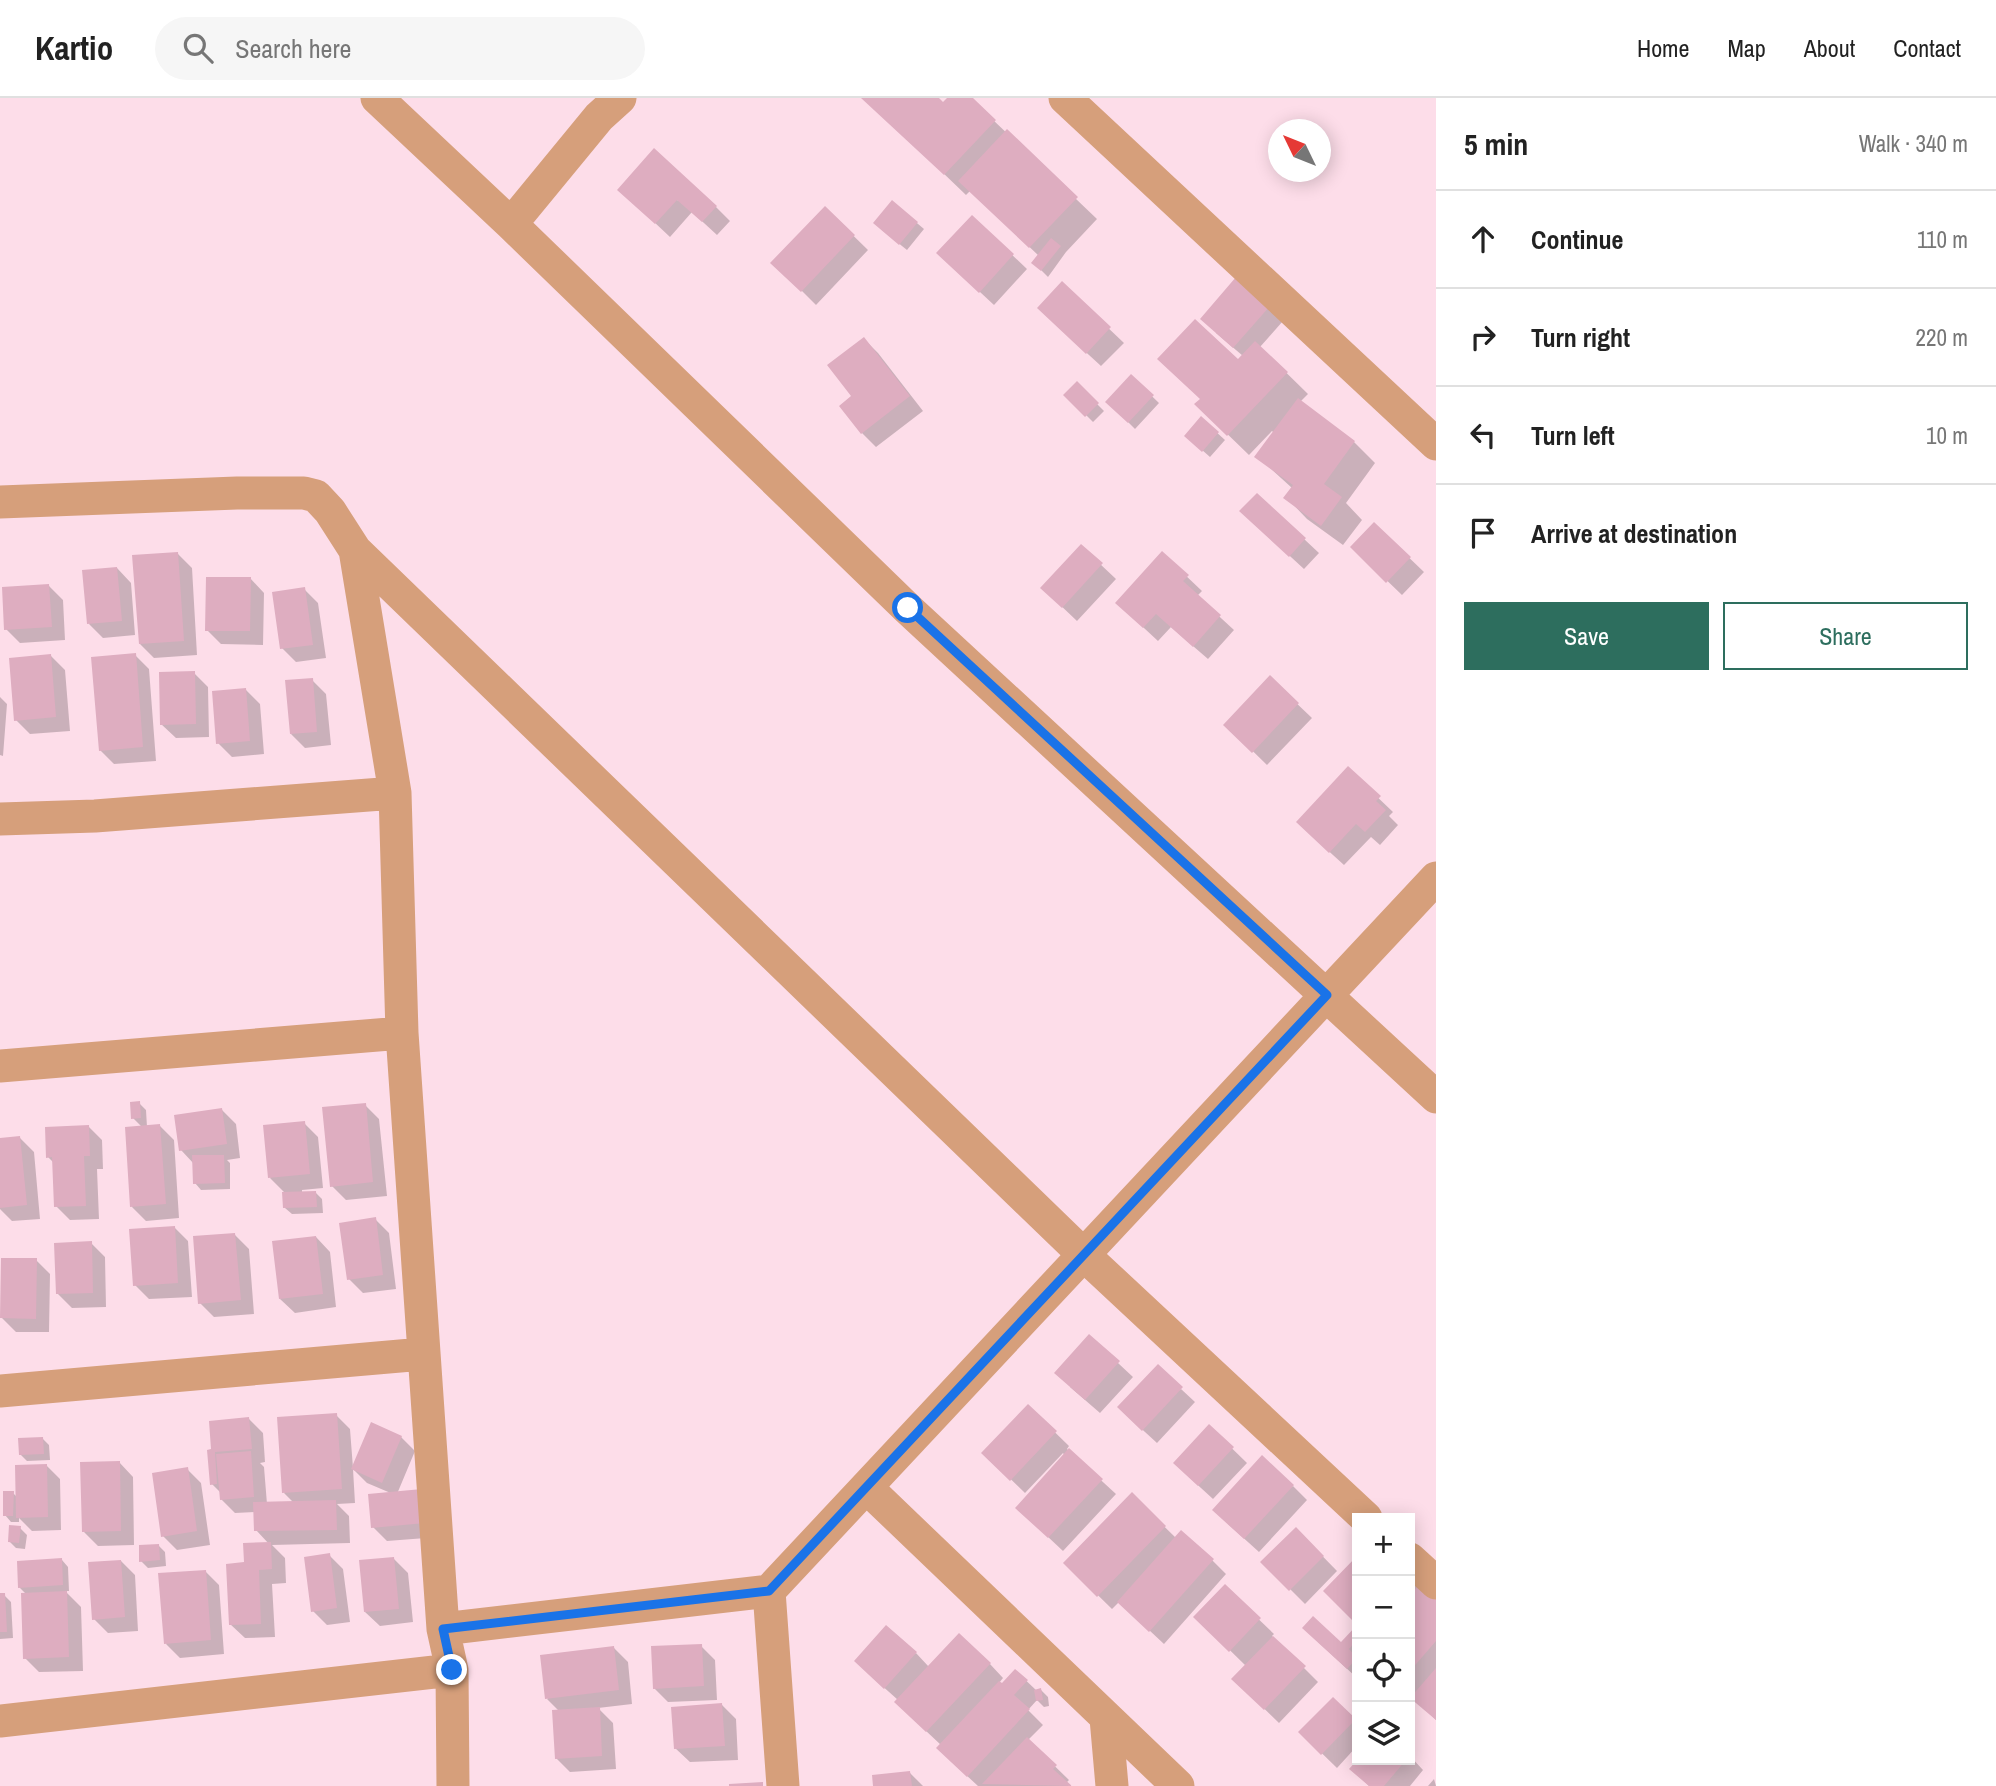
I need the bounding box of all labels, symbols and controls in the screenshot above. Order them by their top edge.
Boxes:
search box [155,17,645,80]
text: Kartio [35,26,113,70]
icon: search [179,29,217,67]
text: Search here [235,31,351,66]
text: Home [1637,32,1689,64]
text: Map [1727,32,1766,64]
text: About [1804,32,1855,64]
text: Contact [1893,32,1961,64]
north arrow [1268,119,1331,182]
text: 5 min [1464,124,1528,164]
text: Walk · 340 m [1859,128,1968,159]
icon: ahead [1464,220,1502,258]
text: Continue [1531,222,1623,257]
text: 110 m [1917,224,1968,255]
icon: right [1464,318,1502,356]
text: Turn right [1531,320,1630,355]
text: 220 m [1916,322,1968,353]
icon: left [1464,416,1502,454]
text: Turn left [1531,418,1615,453]
text: 10 m [1926,420,1968,451]
icon: arrive [1464,514,1502,552]
text: Arrive at destination [1531,516,1737,551]
route start [892,592,923,623]
button: Save [1464,602,1709,670]
button: Share [1723,602,1968,670]
map controls [1352,1513,1415,1765]
button: + [1352,1513,1415,1576]
button: − [1352,1576,1415,1639]
button: locate [1352,1639,1415,1702]
route end [436,1654,467,1685]
button: layers [1352,1702,1415,1765]

